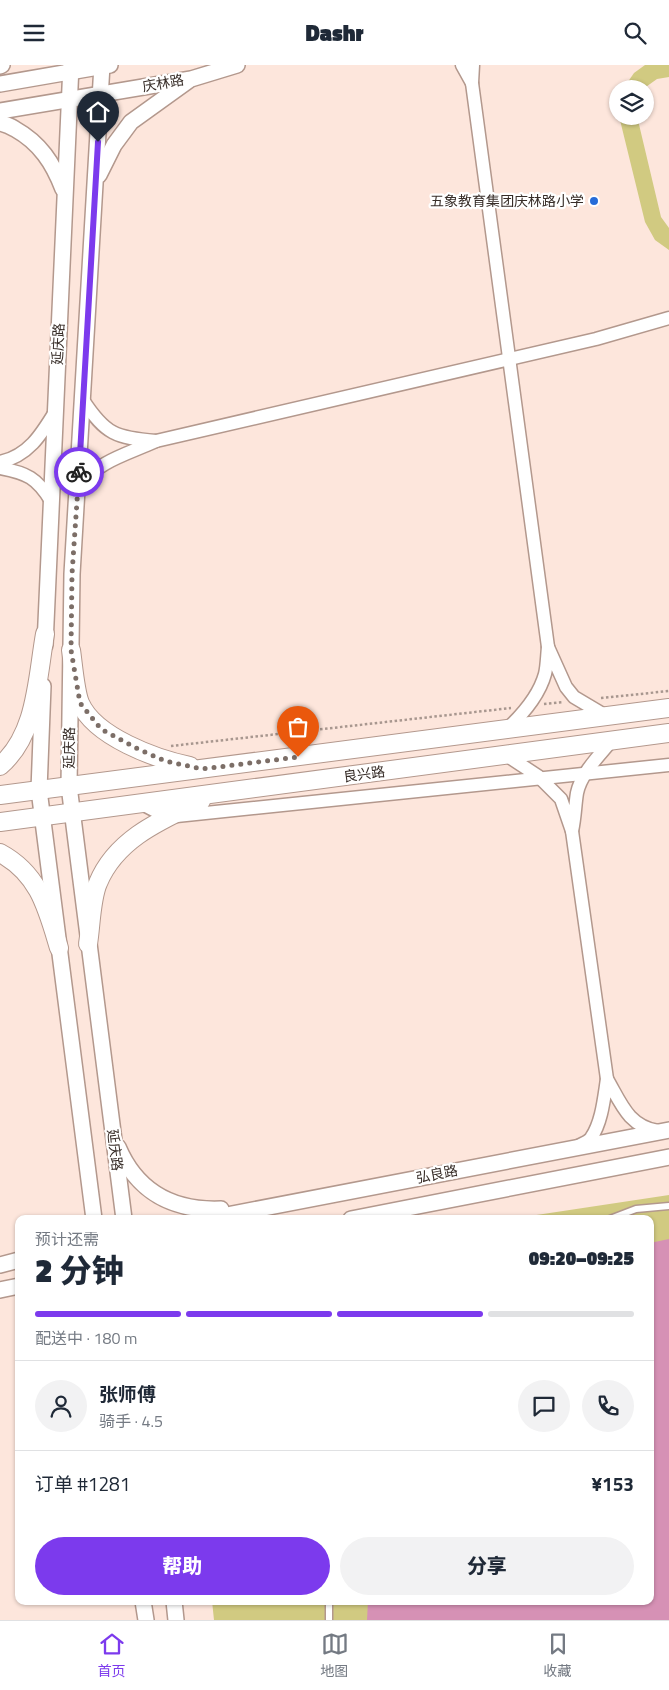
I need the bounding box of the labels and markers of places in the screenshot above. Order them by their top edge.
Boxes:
pin [77,91,119,142]
place label: 五象教育集团庆林路小学 [430,190,584,211]
marker: 五象教育集团庆林路小学 [588,195,600,207]
pin [277,706,319,757]

